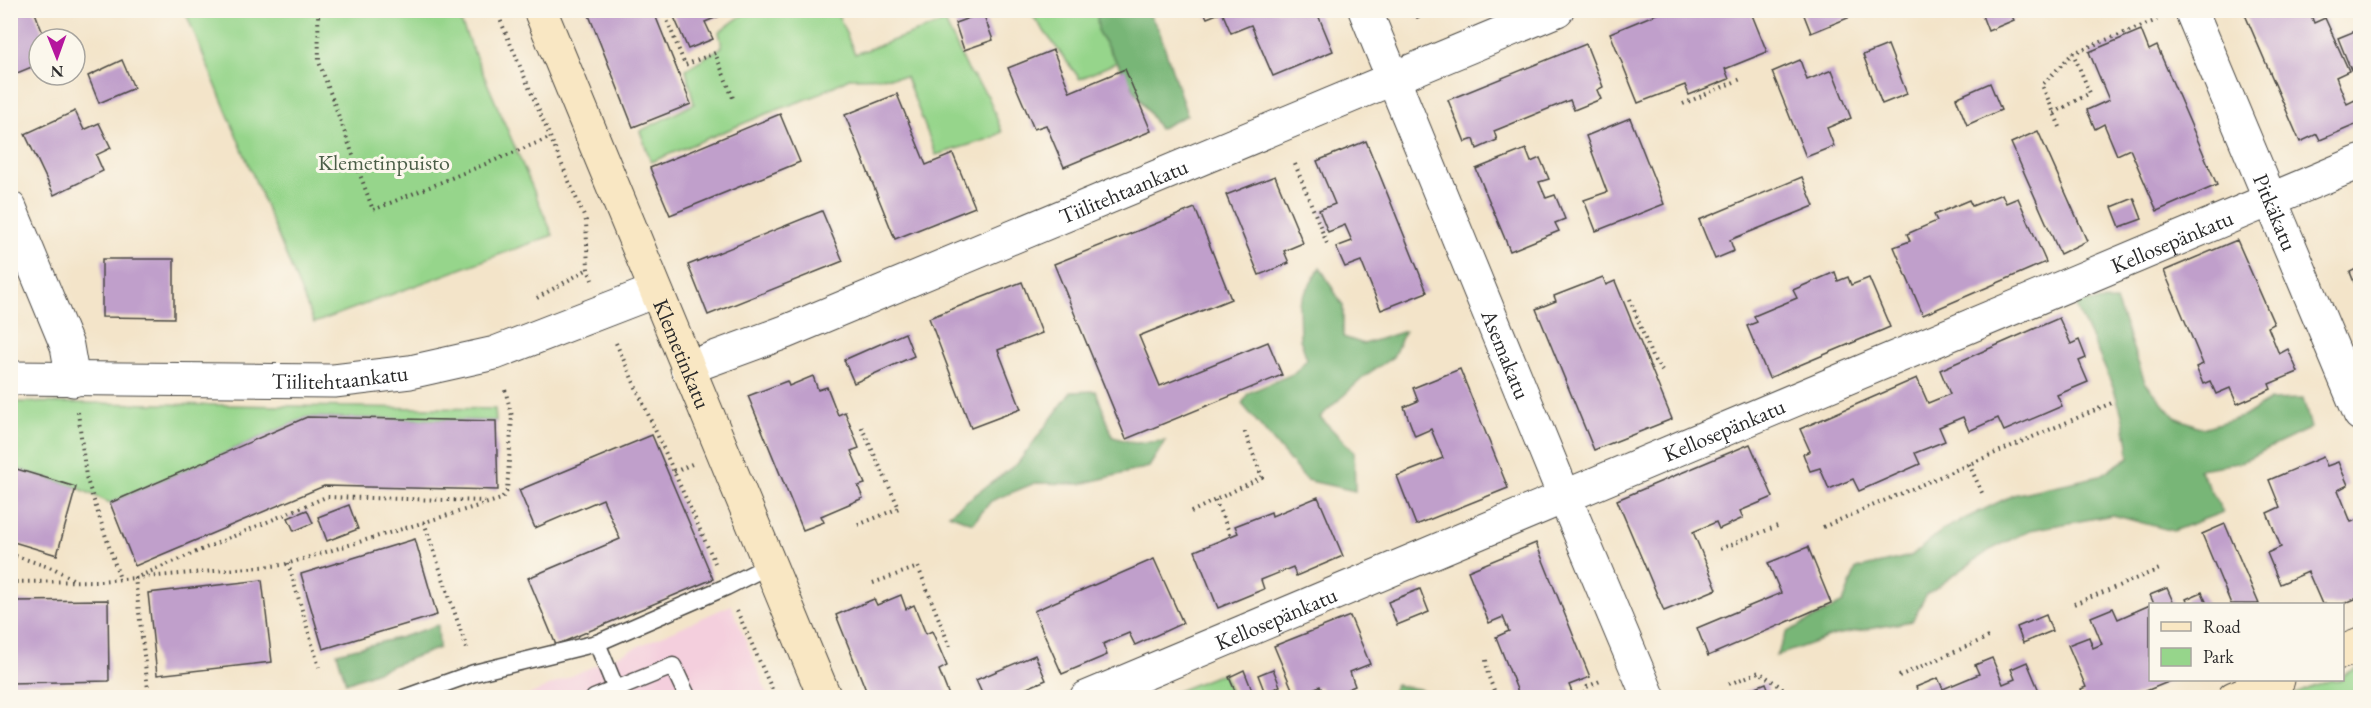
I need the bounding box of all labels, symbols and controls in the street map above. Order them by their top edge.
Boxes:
north arrow [27,27,87,87]
text: N [51,61,64,82]
park label: Klemetinpuisto [318,148,450,177]
street label: Tiilitehtaankatu [1055,151,1192,231]
street label: Pitkäkatu [2246,169,2305,255]
street label: Kellosepänkatu [2106,202,2238,280]
street label: Klemetinkatu [647,294,718,413]
street label: Asemakatu [1474,304,1538,404]
street label: Tiilitehtaankatu [271,358,410,396]
street label: Kellosepänkatu [1658,391,1790,468]
street label: Kellosepänkatu [1210,579,1342,657]
legend [2149,603,2344,681]
text: Road [2203,615,2242,638]
text: Park [2203,645,2234,668]

